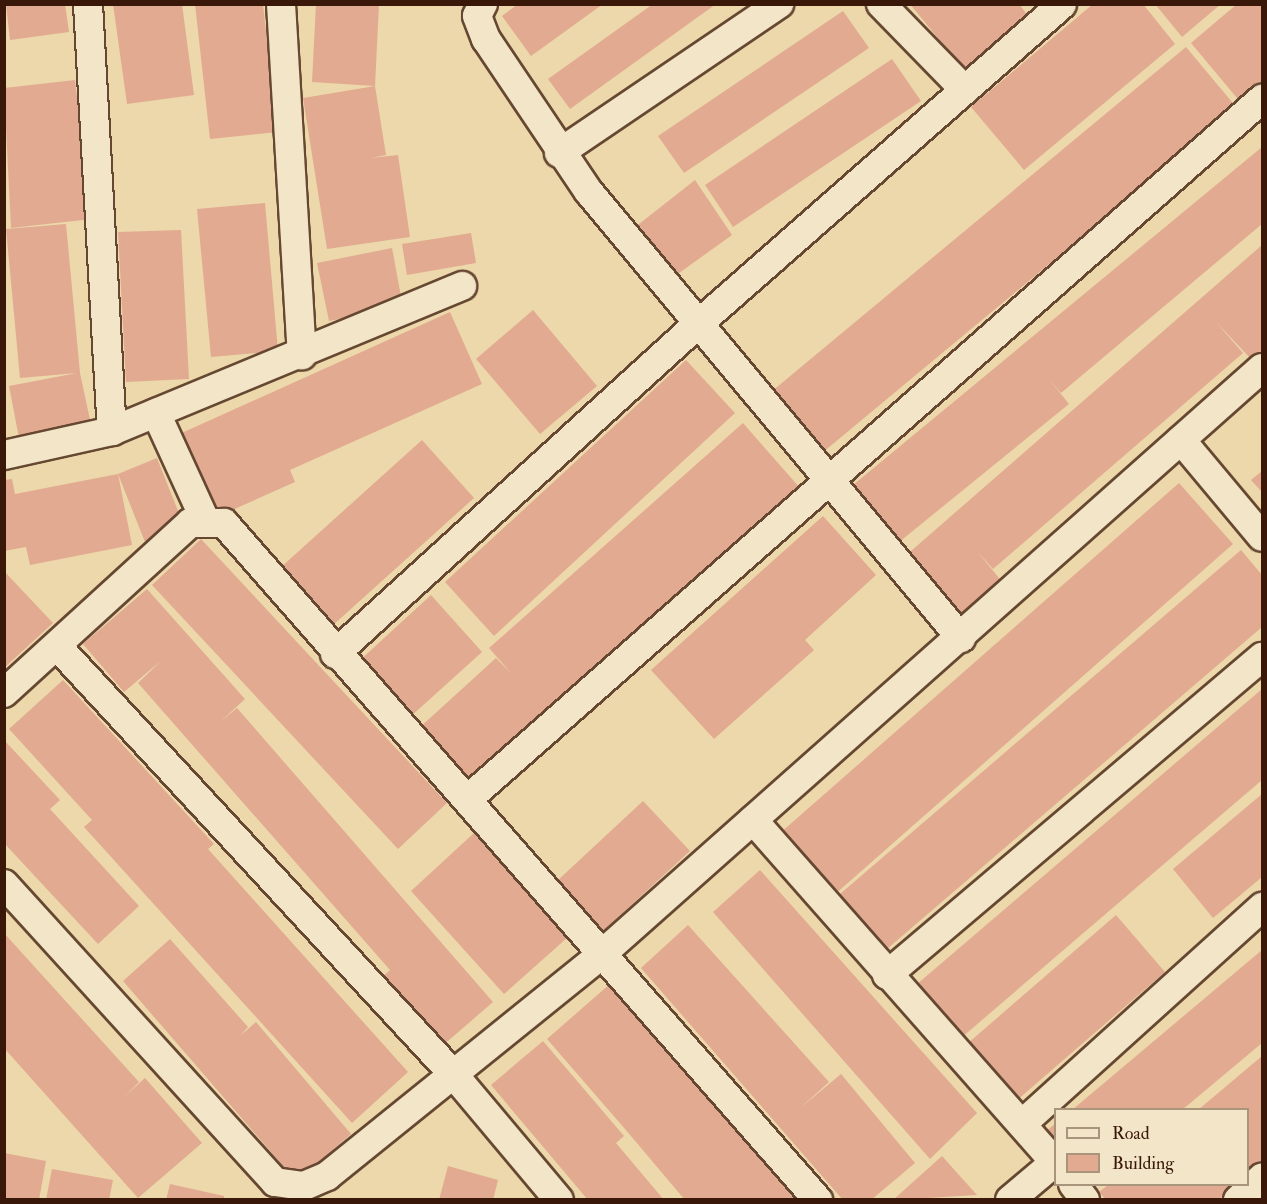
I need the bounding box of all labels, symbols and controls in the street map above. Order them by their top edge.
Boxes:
legend [1054,1108,1249,1186]
text: Road [1112,1122,1150,1145]
text: Building [1112,1152,1174,1175]

